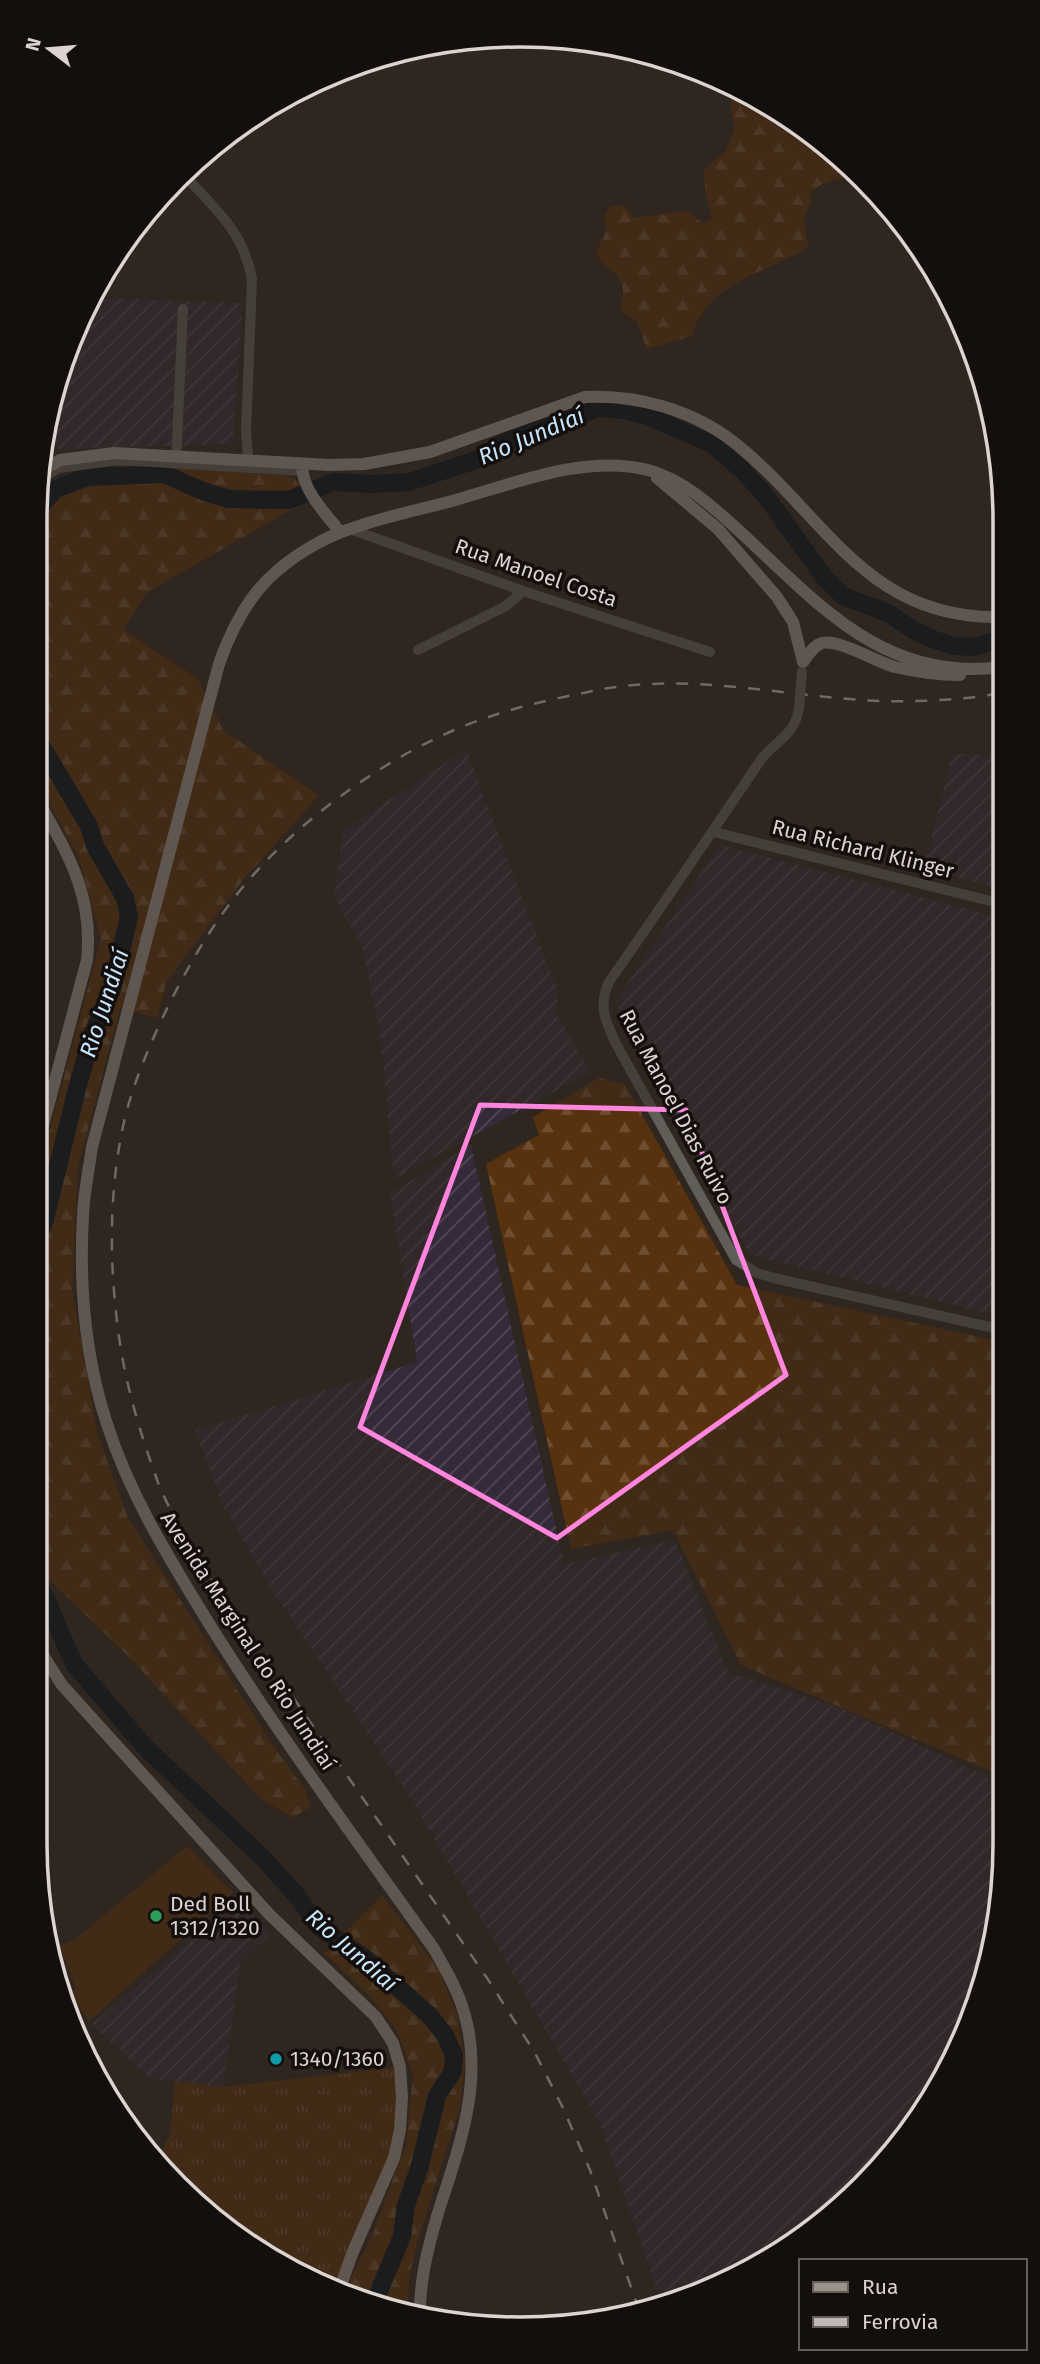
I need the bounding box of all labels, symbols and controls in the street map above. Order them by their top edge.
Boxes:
north arrow [14,14,84,84]
text: N [20,35,46,54]
water label: Rio Jundiaí [474,401,590,471]
street label: Rua Manoel Costa [452,533,620,613]
street label: Rua Richard Klinger [769,814,957,884]
water label: Rio Jundiaí [73,944,135,1061]
street label: Rua Manoel Dias Ruivo [614,1005,738,1209]
street label: Avenida Marginal do Rio Jundiaí [155,1507,341,1775]
place label: Ded Boll 1312/1320 [170,1891,260,1941]
water label: Rio Jundiaí [300,1903,405,1998]
marker: Ded Boll 1312/1320 [148,1908,164,1924]
place label: 1340/1360 [290,2046,385,2072]
marker: 1340/1360 [268,2051,284,2067]
legend [799,2259,1026,2350]
text: Rua [862,2274,898,2300]
text: Ferrovia [862,2309,938,2335]

